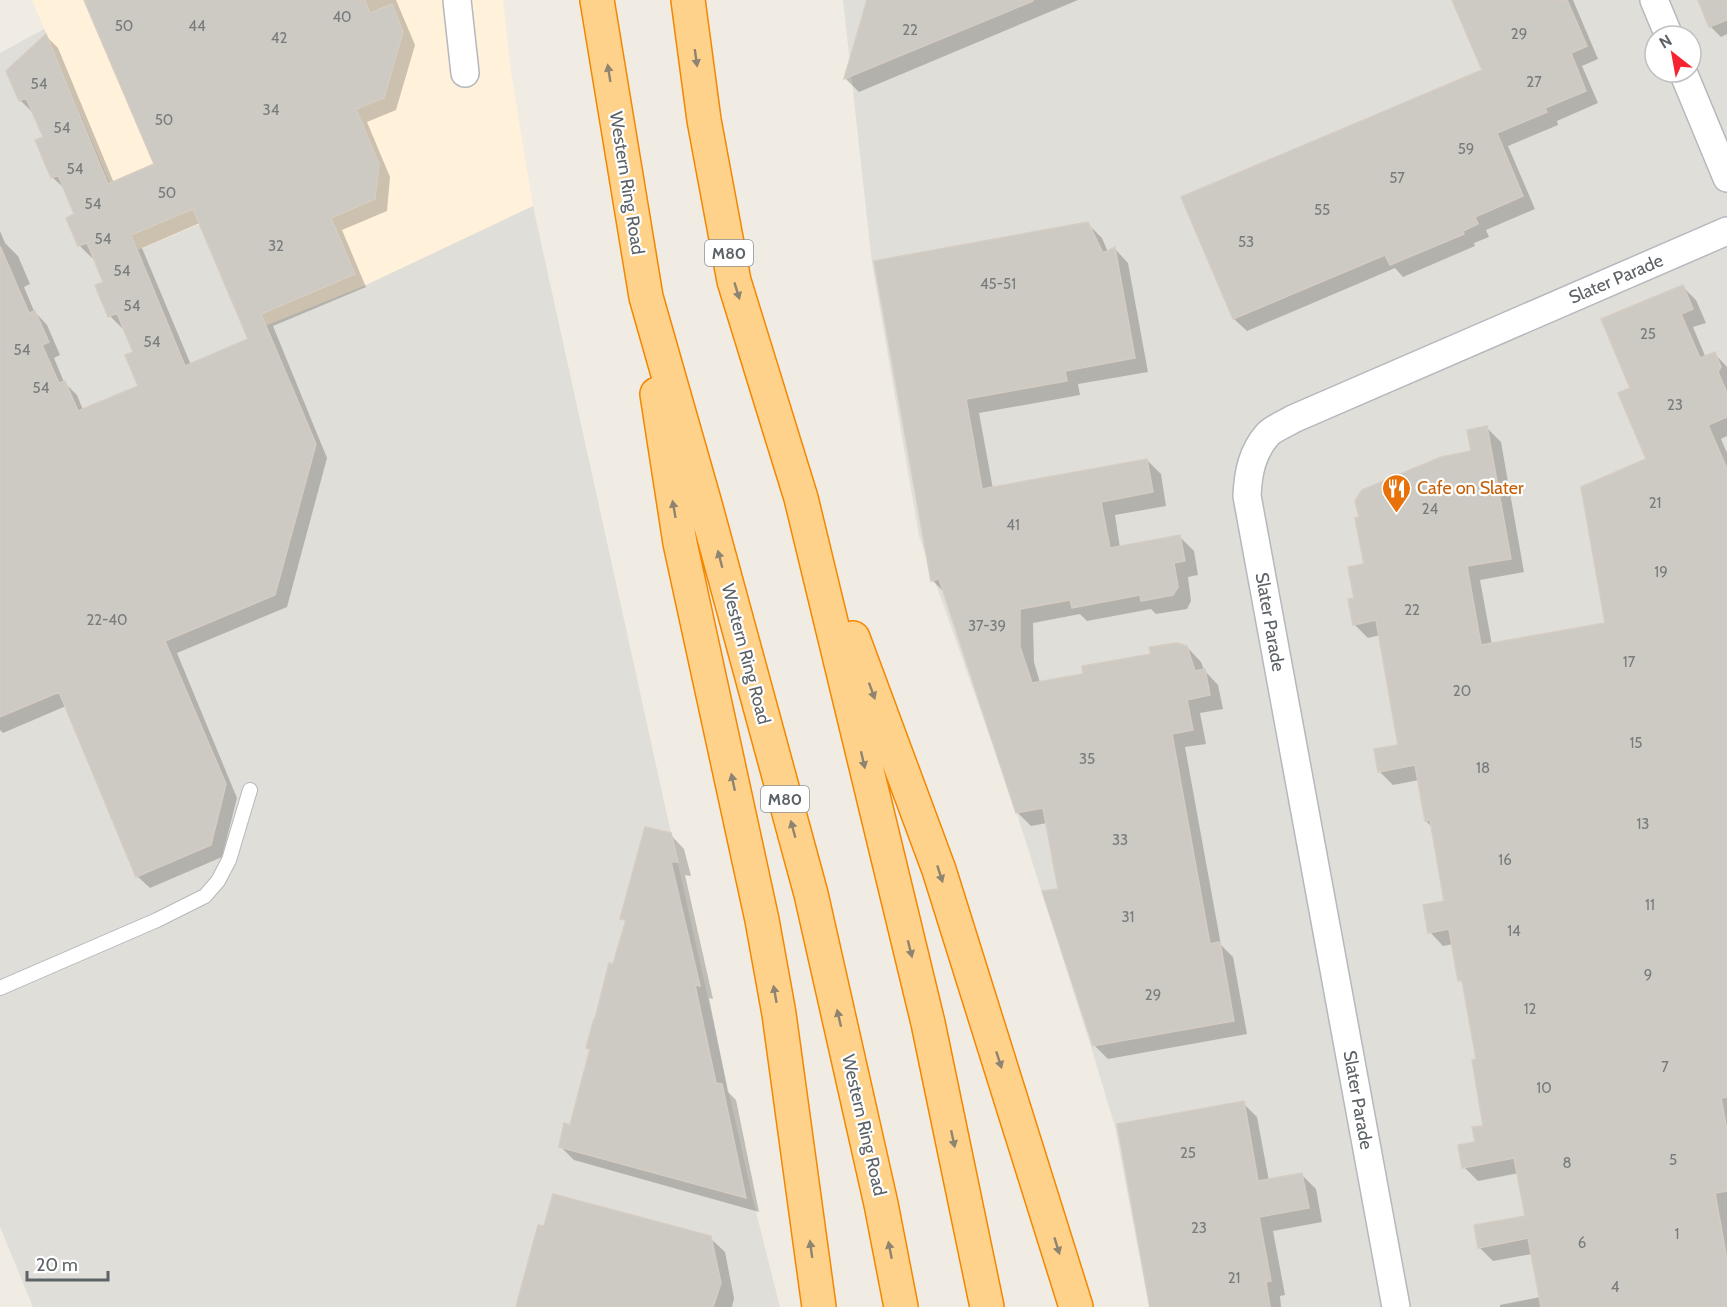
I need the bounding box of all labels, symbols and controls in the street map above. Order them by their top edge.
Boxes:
house number: 40 [332,8,352,26]
house number: 50 [115,17,133,35]
house number: 44 [188,17,206,35]
house number: 22 [902,21,918,39]
north arrow [1643,24,1703,84]
house number: 29 [1511,25,1527,43]
house number: 42 [271,29,287,47]
text: N [1656,31,1675,53]
one-way arrow [691,49,700,68]
one-way arrow [605,63,614,82]
house number: 27 [1526,73,1542,91]
house number: 54 [31,75,48,93]
house number: 34 [263,101,280,119]
street label: Western Ring Road [605,110,649,256]
house number: 50 [155,111,173,129]
house number: 54 [54,119,71,137]
house number: 59 [1458,140,1474,158]
house number: 54 [67,160,84,178]
house number: 57 [1389,169,1405,187]
house number: 50 [158,184,176,202]
house number: 54 [85,195,102,213]
house number: 55 [1314,201,1330,219]
house number: 54 [95,230,112,248]
house number: 53 [1238,233,1254,251]
house number: 32 [268,237,284,255]
road number: M80 [705,240,753,266]
street label: Slater Parade [1566,249,1666,309]
house number: 54 [114,262,131,280]
house number: 45-51 [980,275,1016,293]
one-way arrow [733,282,742,300]
house number: 54 [124,297,141,315]
house number: 25 [1640,325,1656,343]
house number: 54 [144,333,161,351]
house number: 54 [14,341,31,359]
house number: 54 [33,379,50,397]
house number: 23 [1667,396,1683,414]
restaurant icon: Cafe on Slater [1380,472,1412,514]
place label: Cafe on Slater [1417,477,1524,499]
house number: 21 [1649,494,1661,512]
one-way arrow [670,499,679,518]
house number: 24 [1422,500,1439,518]
house number: 41 [1006,516,1020,534]
one-way arrow [715,550,725,569]
house number: 19 [1654,563,1668,581]
street label: Slater Parade [1250,571,1290,673]
street label: Western Ring Road [717,581,775,727]
house number: 22 [1404,601,1420,619]
house number: 22-40 [86,611,128,629]
house number: 37-39 [968,617,1006,635]
house number: 17 [1623,653,1636,671]
one-way arrow [868,682,878,700]
house number: 20 [1453,682,1471,700]
house number: 15 [1629,734,1643,752]
one-way arrow [859,750,869,769]
house number: 35 [1079,750,1095,768]
house number: 18 [1476,759,1490,777]
one-way arrow [728,772,737,791]
road number: M80 [761,786,809,812]
house number: 13 [1636,815,1650,833]
one-way arrow [788,820,798,838]
house number: 33 [1112,831,1128,849]
house number: 16 [1498,851,1512,869]
one-way arrow [935,865,945,883]
house number: 11 [1645,896,1655,914]
house number: 31 [1121,908,1135,926]
house number: 14 [1507,922,1521,940]
one-way arrow [905,940,915,958]
house number: 9 [1644,966,1652,984]
one-way arrow [770,984,779,1003]
house number: 29 [1145,986,1161,1004]
house number: 12 [1524,1000,1537,1018]
one-way arrow [834,1009,844,1027]
street label: Slater Parade [1338,1049,1378,1151]
one-way arrow [994,1051,1004,1069]
street label: Western Ring Road [837,1052,891,1198]
house number: 7 [1661,1058,1669,1076]
house number: 10 [1536,1079,1552,1097]
one-way arrow [948,1130,958,1149]
house number: 25 [1180,1144,1196,1162]
house number: 5 [1669,1151,1677,1169]
house number: 8 [1562,1154,1572,1172]
house number: 23 [1191,1219,1207,1237]
house number: 1 [1675,1225,1679,1243]
house number: 6 [1578,1234,1586,1252]
one-way arrow [1053,1237,1062,1255]
one-way arrow [806,1239,815,1258]
one-way arrow [885,1240,894,1259]
scale bar [27,1244,108,1282]
text: 20 m [36,1254,78,1276]
house number: 21 [1228,1269,1240,1287]
house number: 4 [1611,1278,1620,1296]

